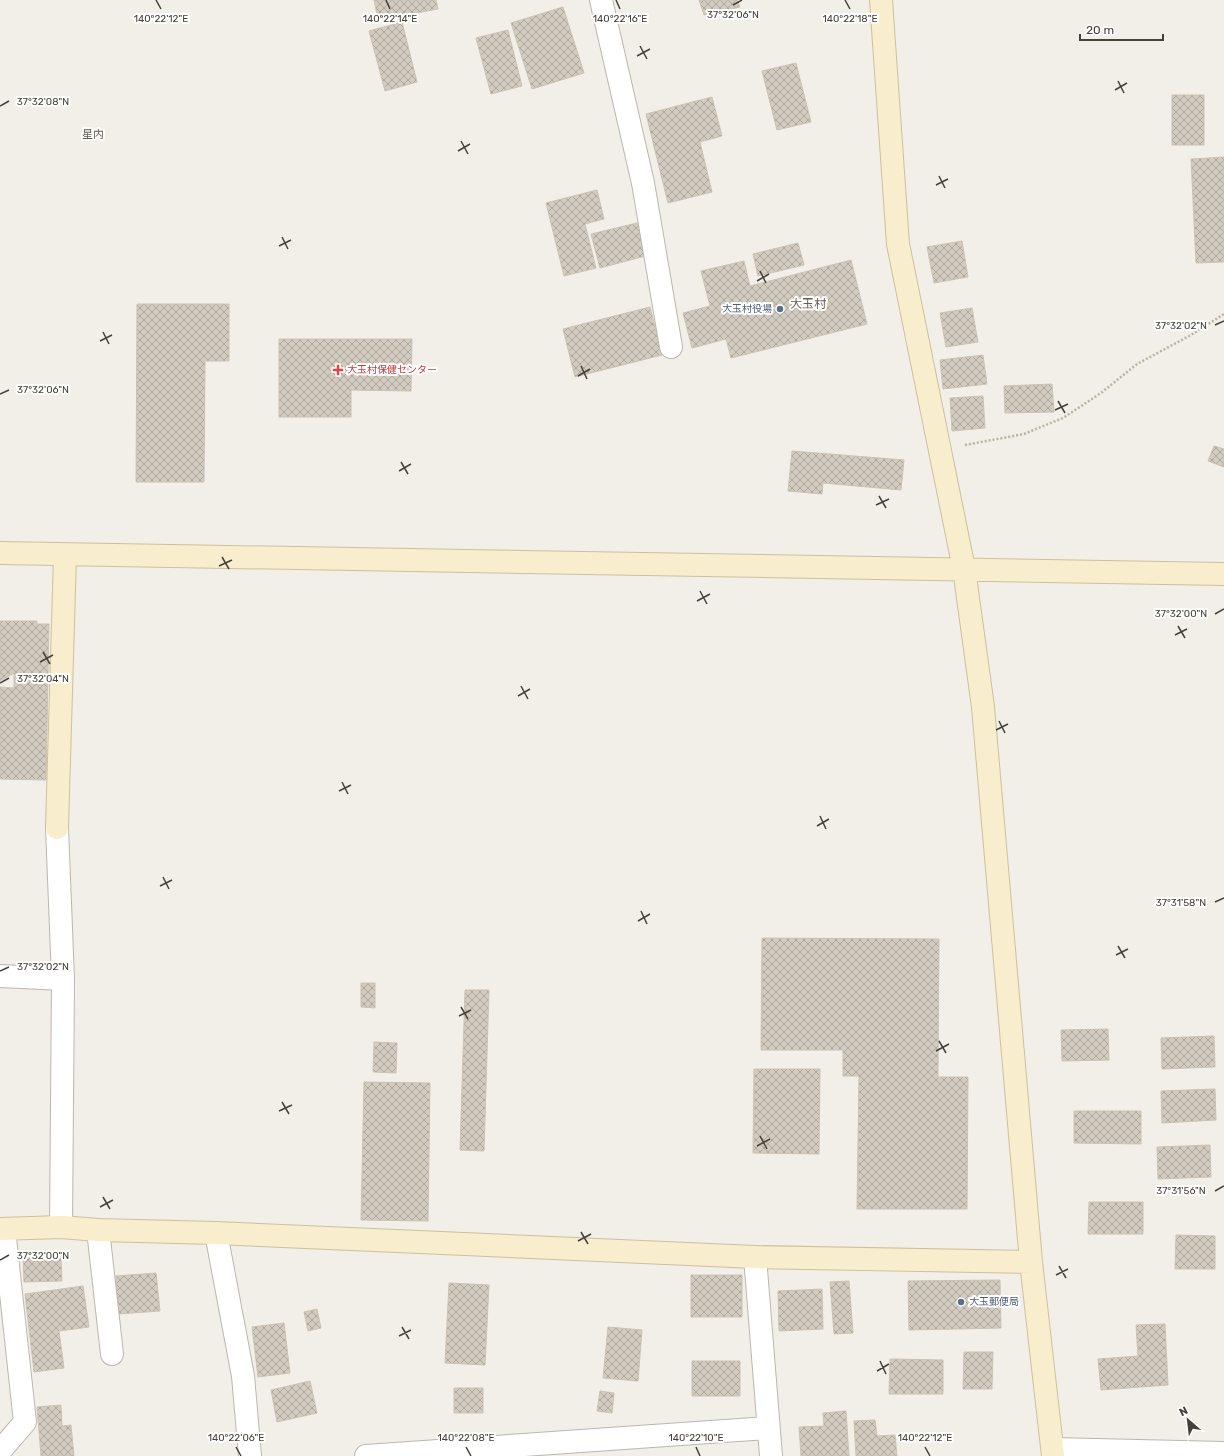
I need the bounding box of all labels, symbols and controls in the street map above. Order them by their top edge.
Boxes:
text: 37°32'06"N [707,9,759,21]
text: 140°22'12"E [134,13,188,25]
text: 140°22'14"E [363,13,417,25]
text: 140°22'16"E [593,13,647,25]
text: 140°22'18"E [822,13,878,25]
scale bar [1080,16,1163,42]
text: 20 m [1086,23,1114,37]
text: 37°32'08"N [17,96,69,108]
district label: 星内 [82,128,104,141]
district label: 大玉村 [790,297,827,311]
place label: 大玉村役場 [722,303,772,315]
marker: 大玉村役場 [775,304,785,314]
text: 37°32'02"N [1155,320,1207,332]
marker: 大玉村保健センター [332,364,344,376]
place label: 大玉村保健センター [347,364,437,376]
text: 37°32'06"N [17,384,69,396]
text: 37°32'00"N [1155,608,1207,620]
text: 37°32'04"N [17,673,69,685]
text: 37°31'58"N [1156,897,1206,909]
text: 37°32'02"N [17,961,69,973]
text: 37°31'56"N [1156,1185,1206,1197]
text: 37°32'00"N [17,1250,69,1262]
place label: 大玉郵便局 [969,1296,1019,1308]
marker: 大玉郵便局 [956,1297,966,1307]
north arrow [1168,1400,1208,1440]
text: N [1177,1404,1190,1419]
text: 140°22'06"E [208,1432,264,1444]
text: 140°22'08"E [437,1432,495,1444]
text: 140°22'10"E [668,1432,724,1444]
text: 140°22'12"E [898,1432,952,1444]

